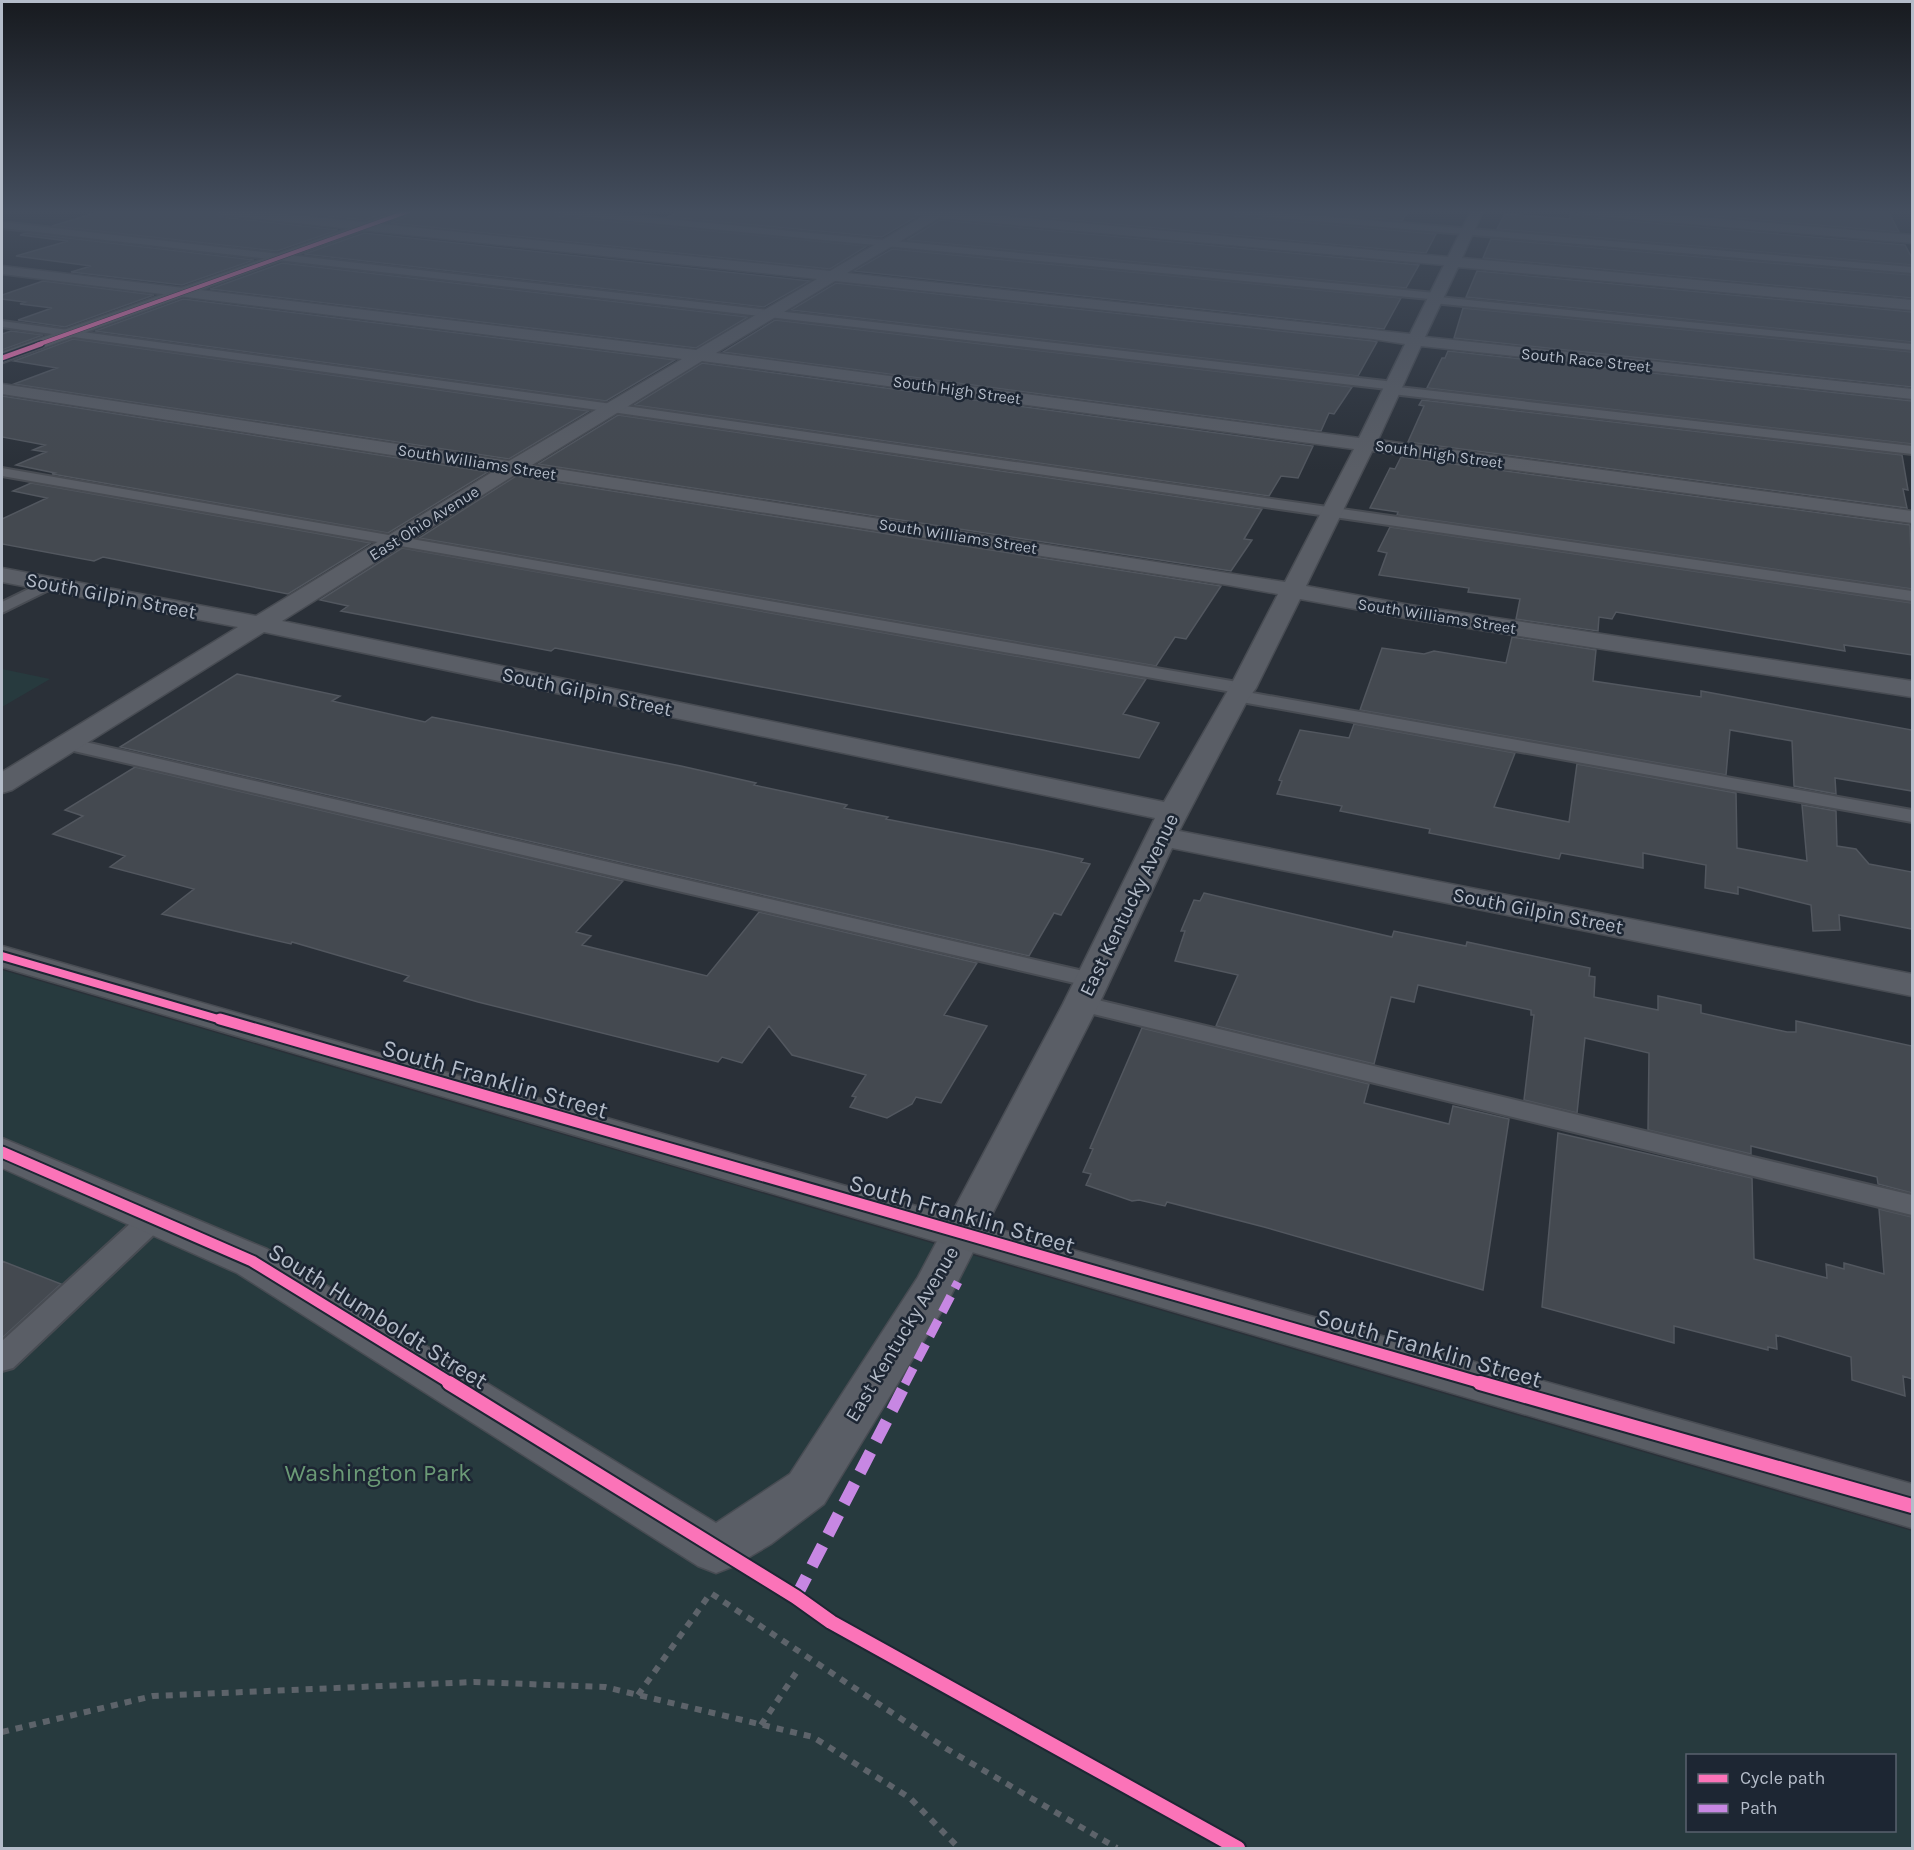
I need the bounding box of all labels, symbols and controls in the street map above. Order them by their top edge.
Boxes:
street label: South Race Street [1520,344,1652,376]
street label: South High Street [892,372,1022,408]
street label: South High Street [1374,436,1504,472]
street label: South Williams Street [396,440,558,484]
street label: East Ohio Avenue [366,482,482,564]
street label: South Williams Street [877,514,1039,558]
street label: South Gilpin Street [24,568,199,624]
street label: South Williams Street [1356,594,1518,638]
street label: South Gilpin Street [500,663,675,721]
street label: East Kentucky Avenue [1075,810,1183,1000]
street label: South Gilpin Street [1451,883,1626,939]
street label: South Franklin Street [379,1033,611,1125]
street label: South Franklin Street [846,1168,1078,1260]
street label: South Humboldt Street [263,1237,493,1395]
street label: East Kentucky Avenue [841,1242,963,1426]
street label: South Franklin Street [1313,1302,1545,1394]
park label: Washington Park [284,1459,472,1487]
legend [1686,1754,1896,1832]
text: Cycle path [1740,1767,1825,1789]
text: Path [1740,1797,1778,1819]

